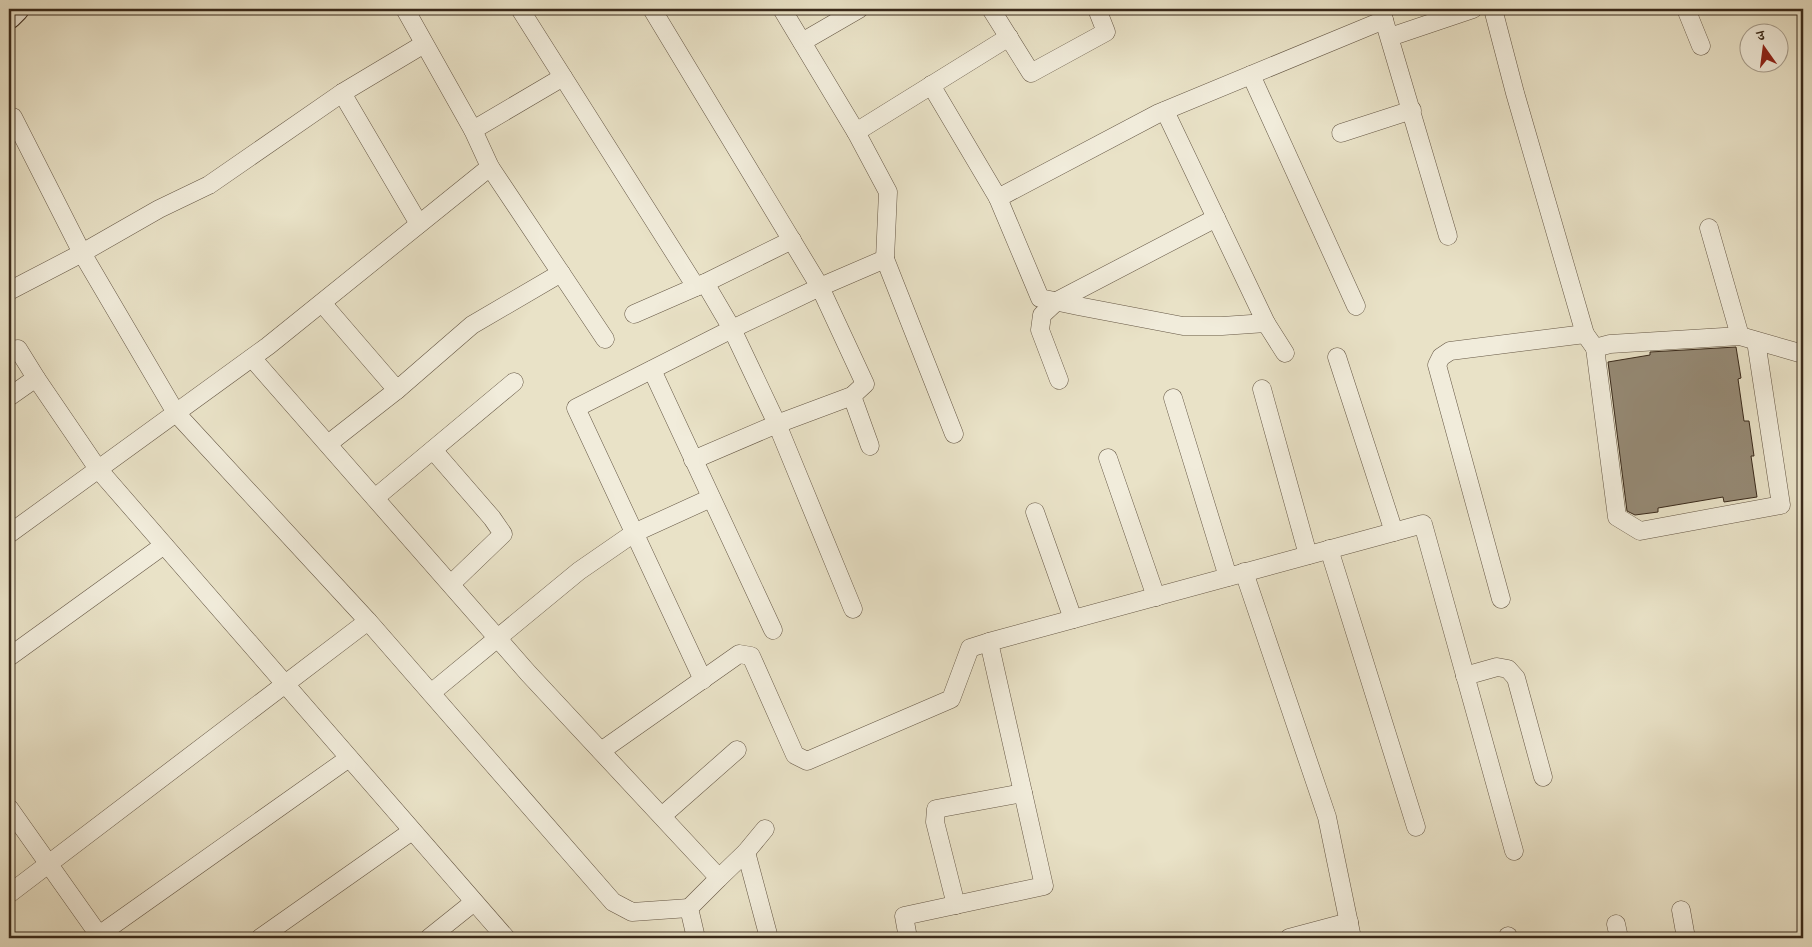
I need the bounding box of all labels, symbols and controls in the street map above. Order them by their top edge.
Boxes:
north arrow [1740,22,1790,72]
text: उ [1754,27,1768,48]

